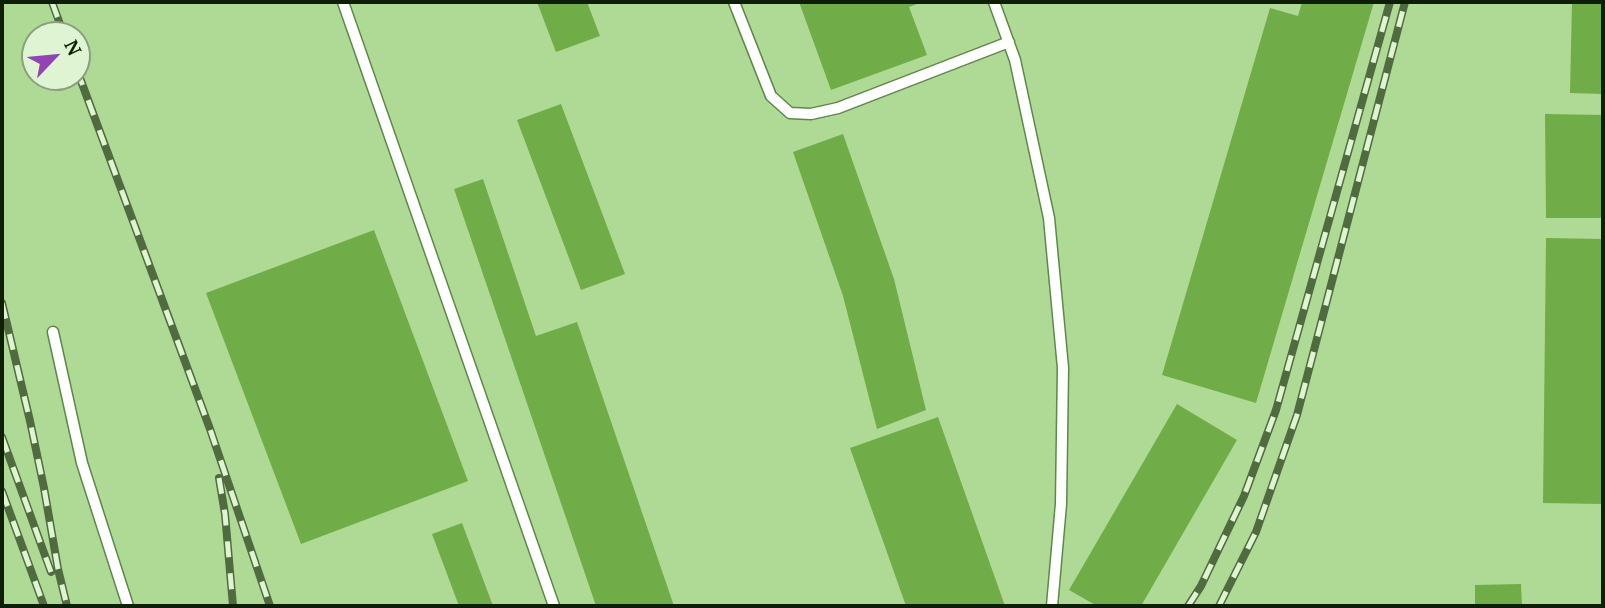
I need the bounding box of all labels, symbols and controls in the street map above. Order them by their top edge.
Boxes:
north arrow [21,21,91,91]
text: N [59,35,88,59]

